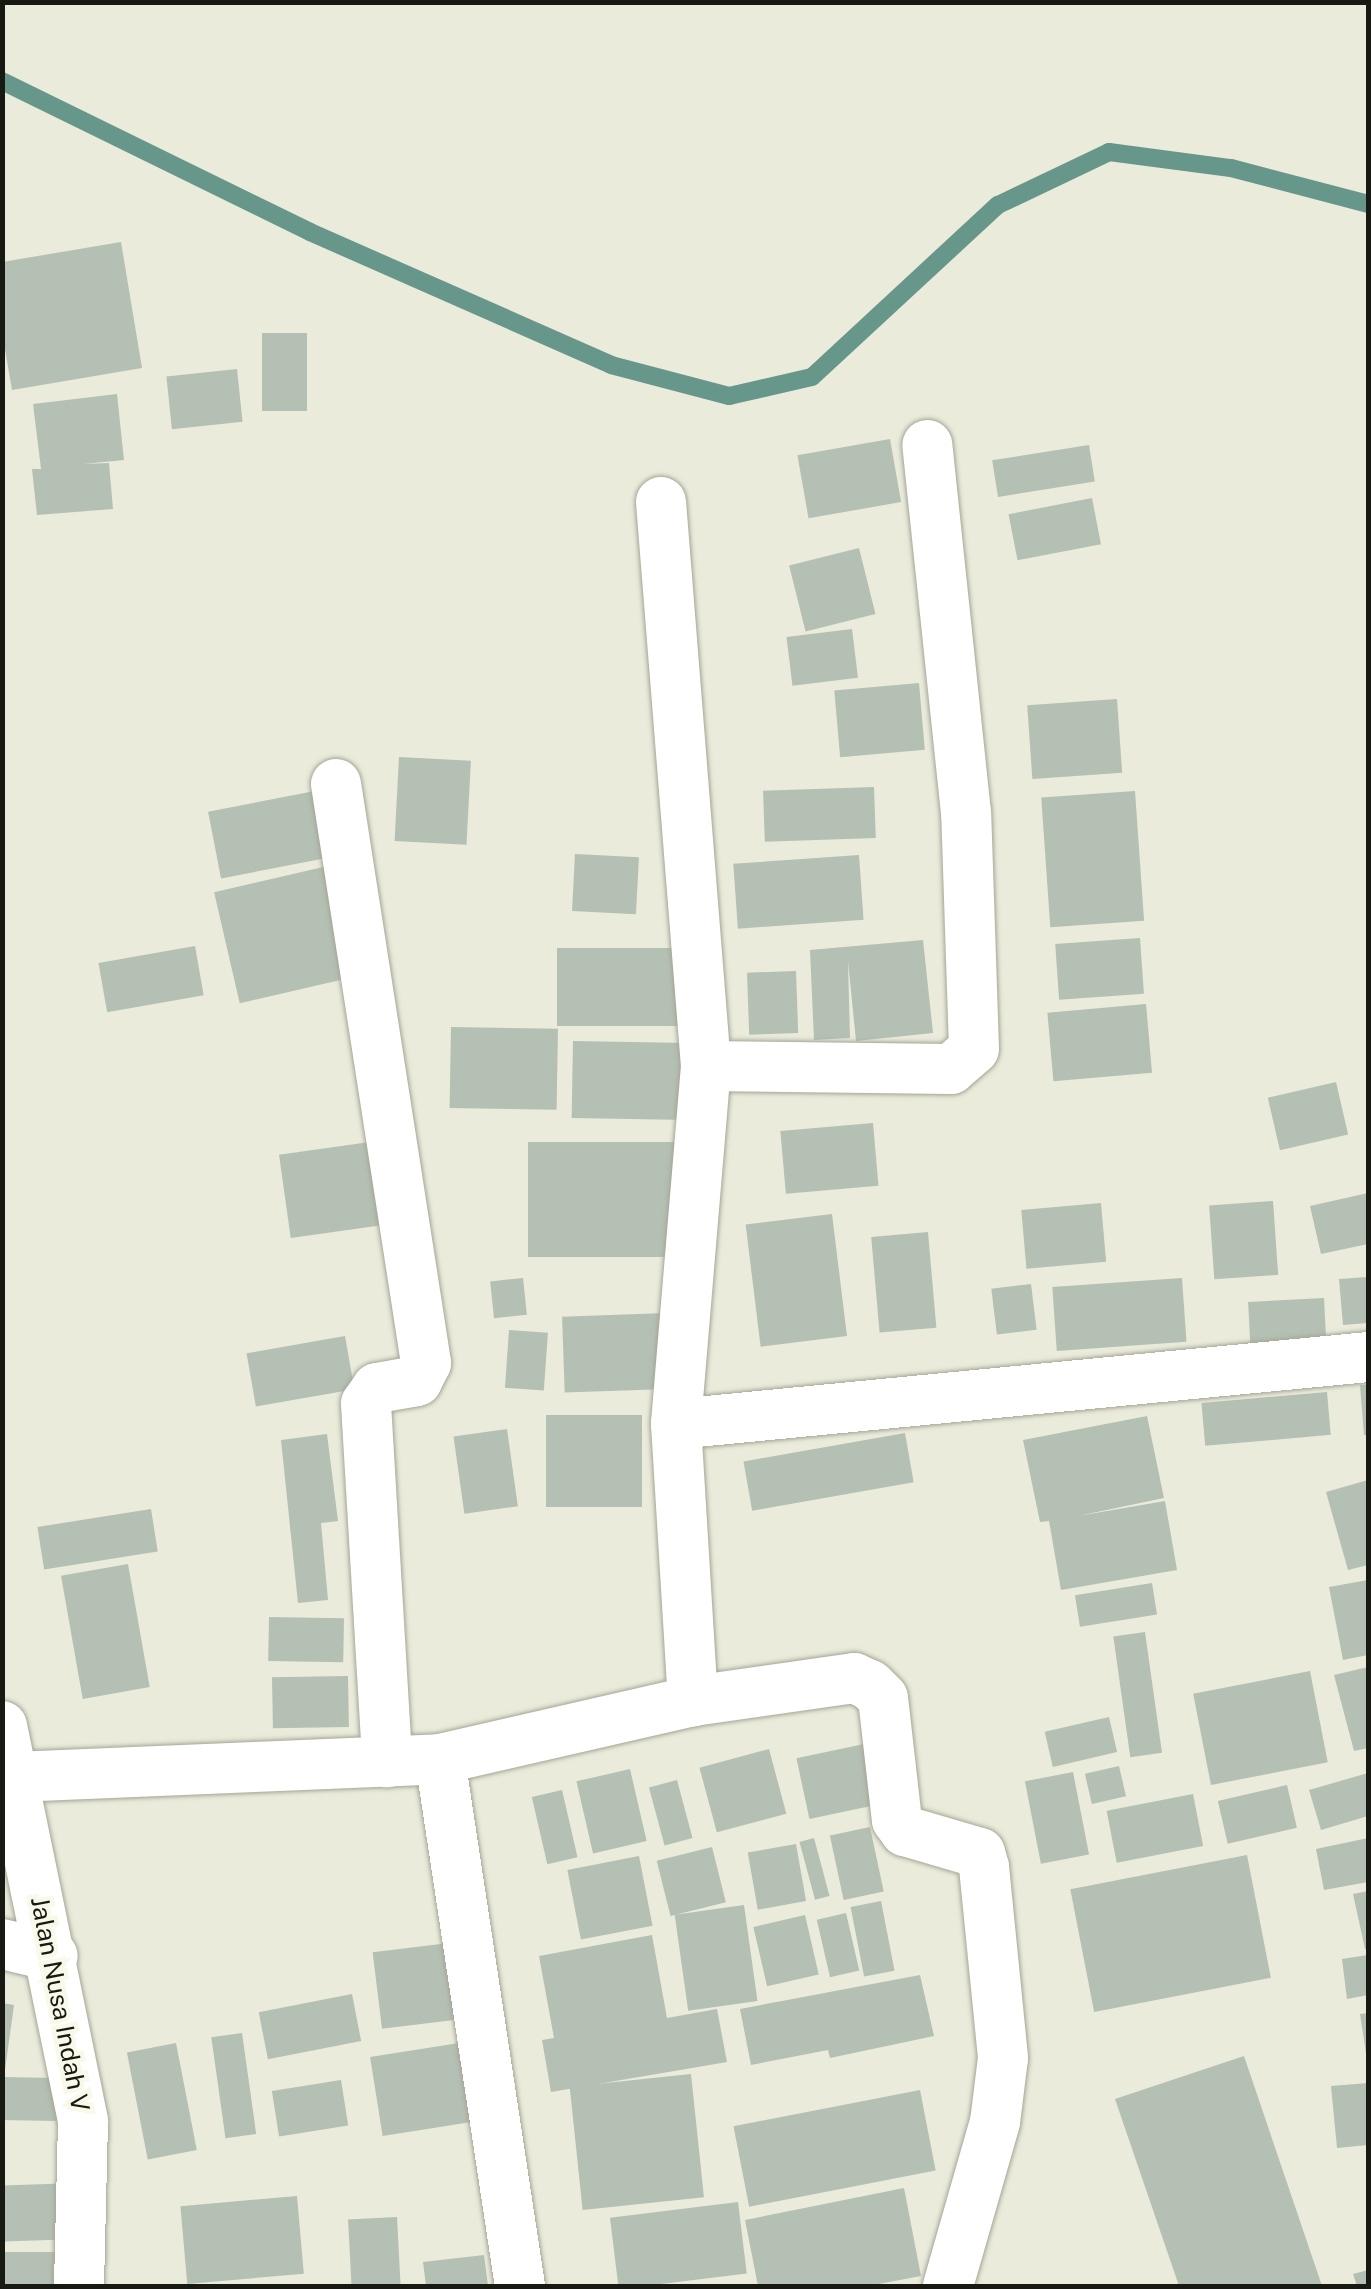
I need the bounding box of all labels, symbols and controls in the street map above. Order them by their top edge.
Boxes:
street label: Jalan Nusa Indah V [24,1894,96,2114]

